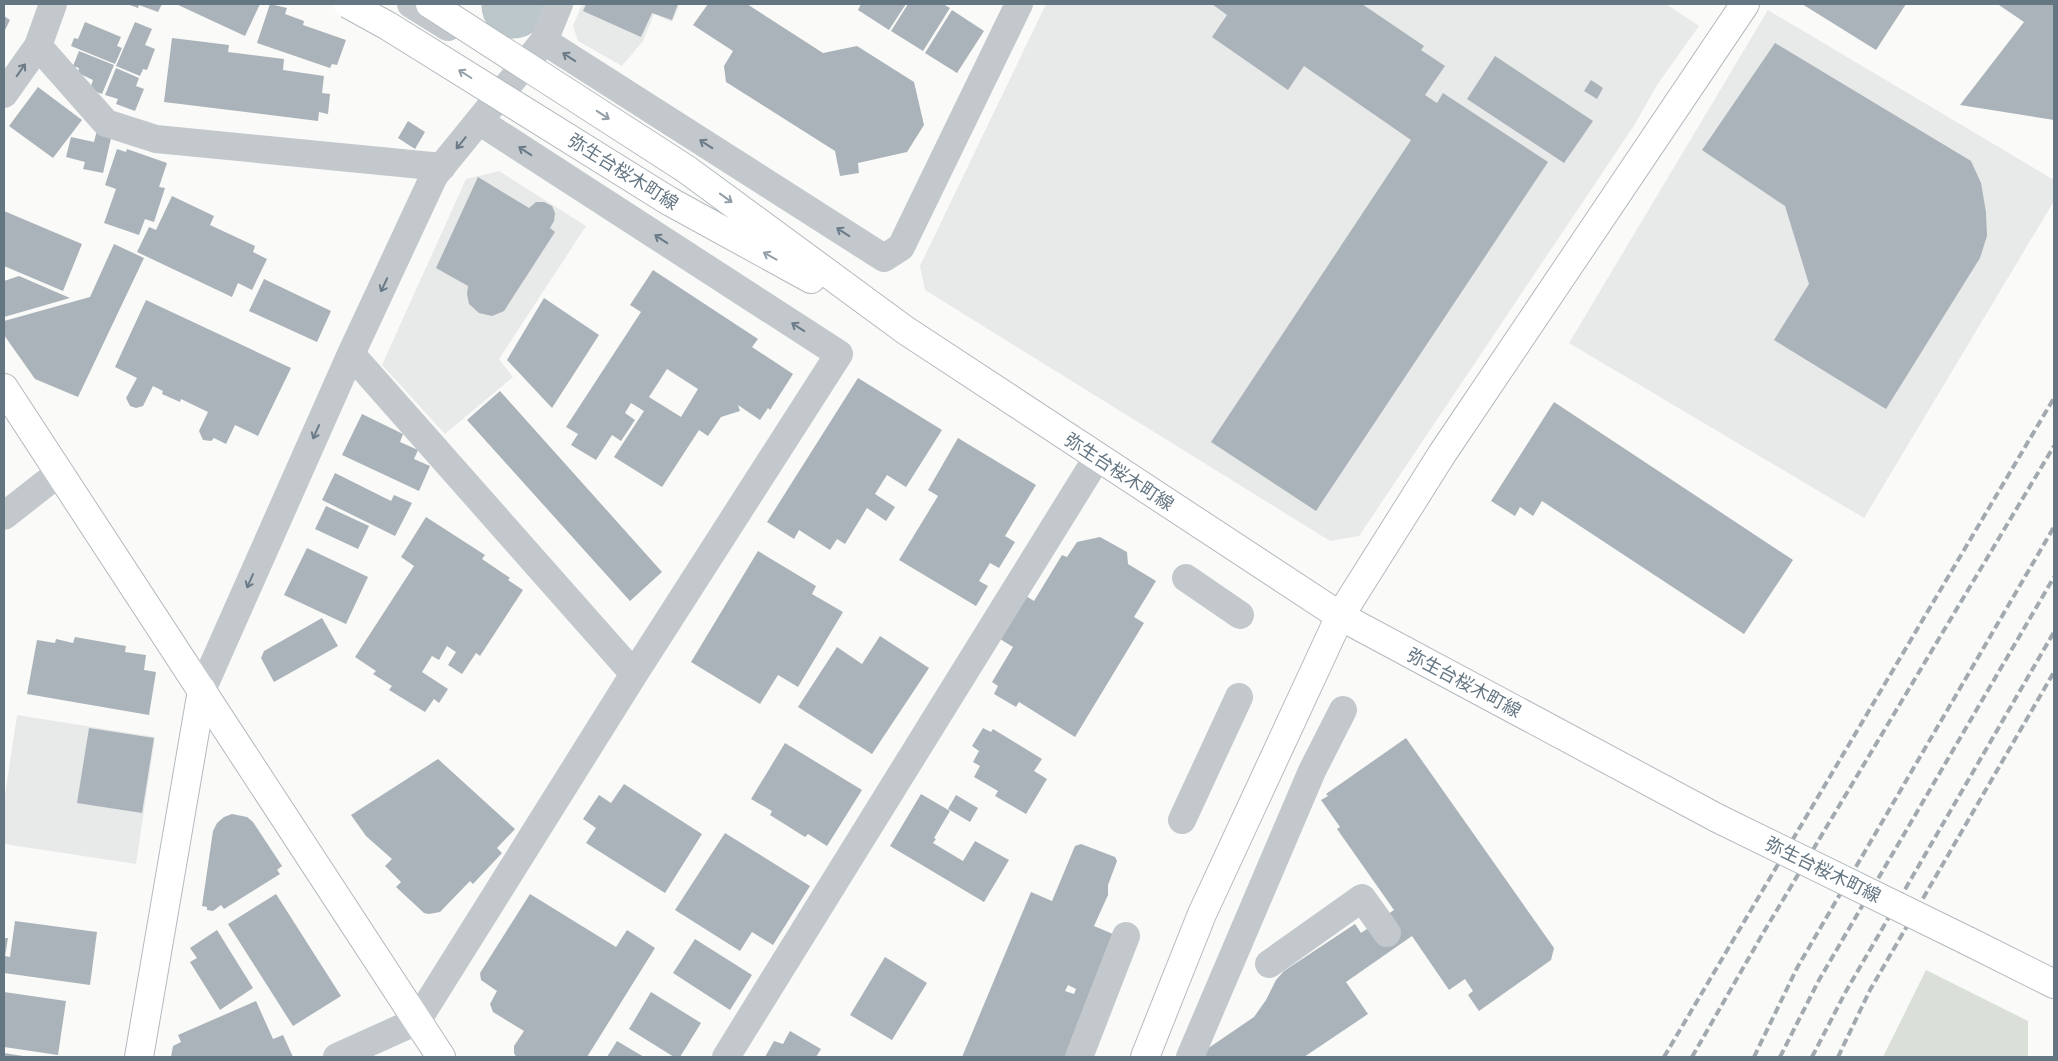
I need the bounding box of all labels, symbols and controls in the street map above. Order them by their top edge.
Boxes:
one-way arrow [562,52,576,62]
one-way arrow [16,63,26,77]
one-way arrow [458,68,472,78]
one-way arrow [596,110,610,121]
street label: 弥生台桜木町線 [564,129,682,214]
one-way arrow [456,136,467,149]
one-way arrow [699,139,713,149]
one-way arrow [518,146,532,156]
one-way arrow [719,193,733,203]
one-way arrow [836,227,850,237]
one-way arrow [655,234,669,244]
one-way arrow [762,251,777,261]
one-way arrow [378,277,388,292]
one-way arrow [791,322,805,332]
one-way arrow [311,424,321,439]
street label: 弥生台桜木町線 [1061,428,1178,515]
one-way arrow [245,573,255,588]
street label: 弥生台桜木町線 [1404,644,1525,721]
street label: 弥生台桜木町線 [1762,832,1884,907]

